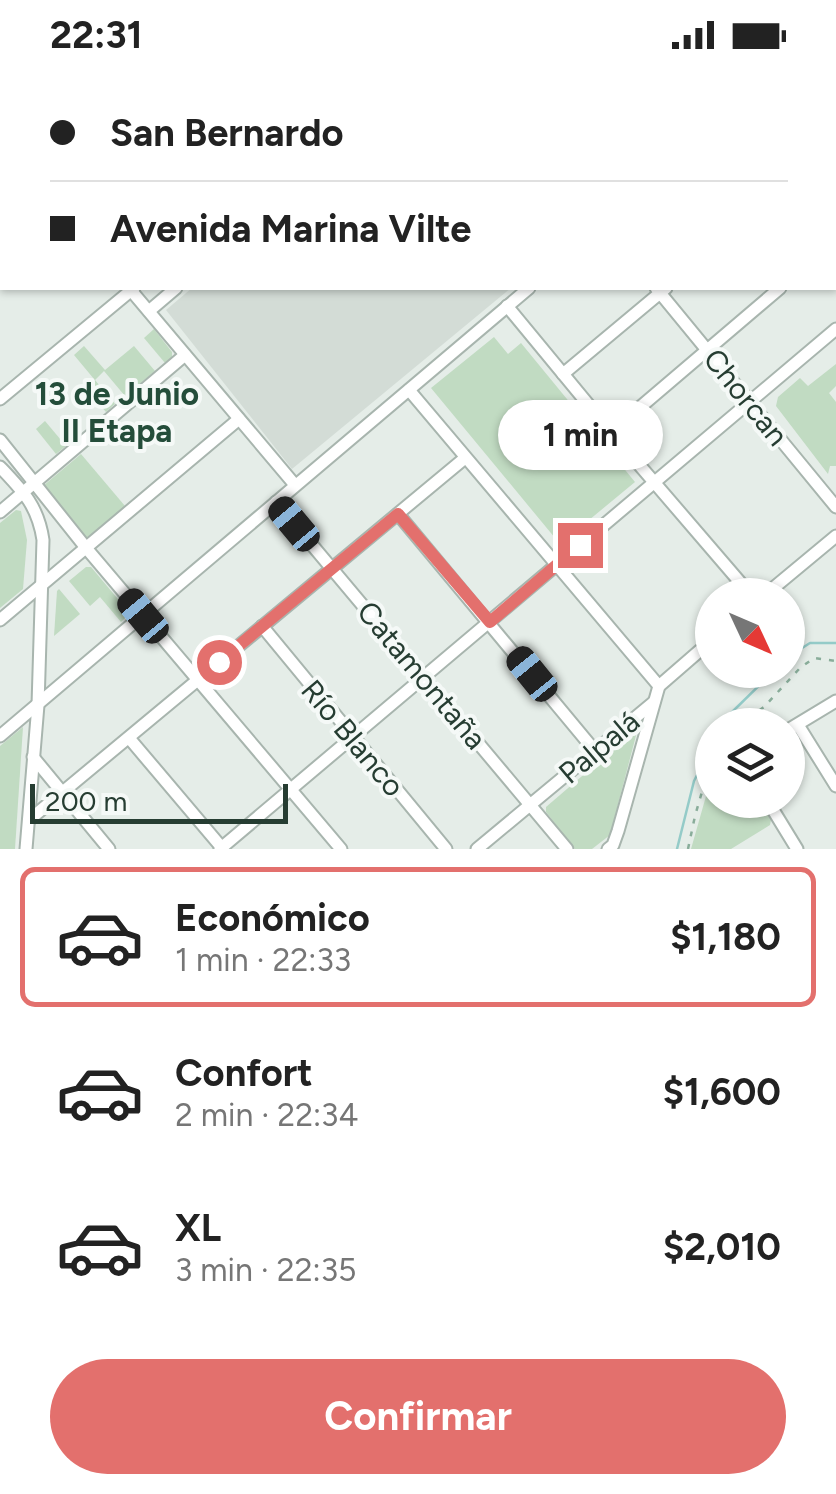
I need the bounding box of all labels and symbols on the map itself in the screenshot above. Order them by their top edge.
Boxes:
street label: Chorcan [696,341,796,453]
district label: 13 de Junio II Etapa [35,375,199,450]
callout: 1 min [498,400,662,470]
car [263,491,325,557]
route end [558,523,603,568]
north arrow [695,578,805,688]
car [112,583,174,649]
street label: Catamontaña [349,593,495,757]
route start [197,640,242,685]
car [501,641,563,707]
street label: Río Blanco [293,672,413,804]
street label: Palpalá [551,703,647,791]
scale bar [30,779,288,824]

